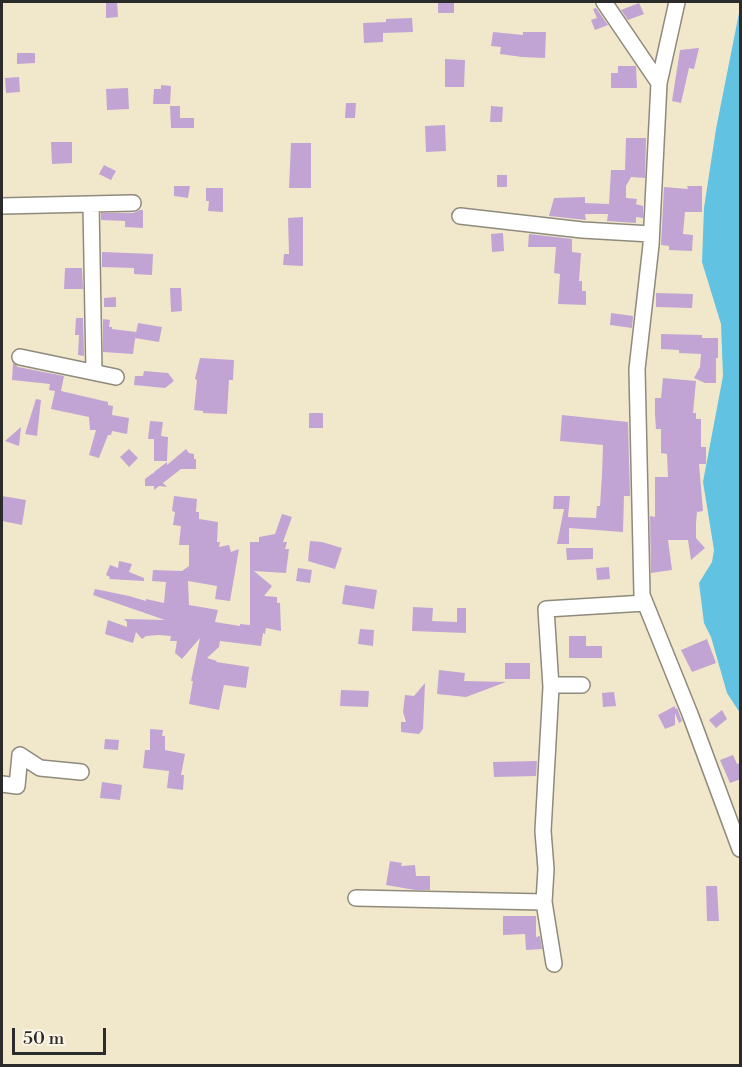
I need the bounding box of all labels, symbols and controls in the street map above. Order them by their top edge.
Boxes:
scale bar [15,1016,110,1054]
text: 50 m [23,1027,64,1050]

